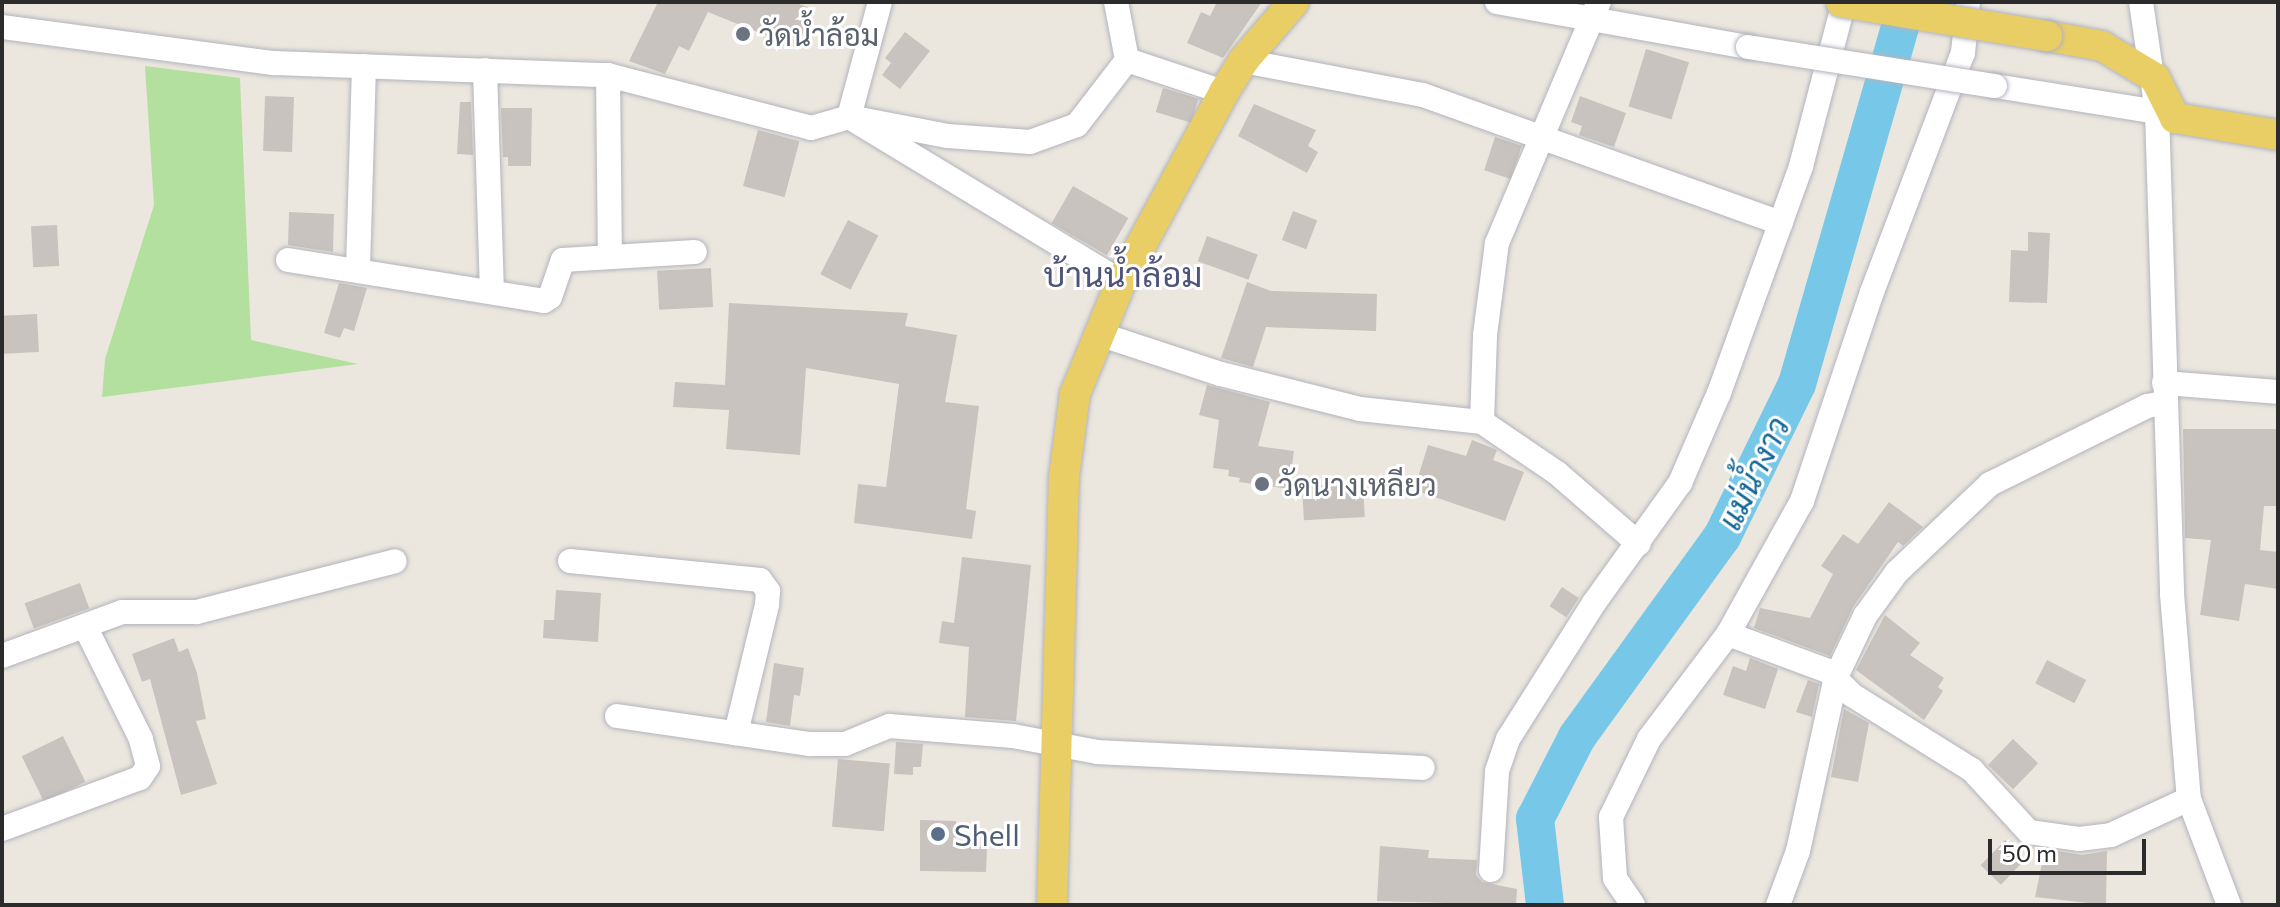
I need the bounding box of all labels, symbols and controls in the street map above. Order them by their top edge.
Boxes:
place label: วัดน้ำล้อม [759,16,879,52]
marker: วัดน้ำล้อม [734,25,752,43]
district label: บ้านน้ำล้อม [1044,254,1202,294]
water label: แม่น้ำงาว [1709,410,1797,536]
place label: วัดนางเหลียว [1278,466,1437,502]
marker: วัดนางเหลียว [1253,475,1271,493]
place label: Shell [954,816,1020,852]
scale bar [1992,823,2150,873]
marker: Shell [929,825,947,843]
text: 50 m [2002,838,2057,867]

